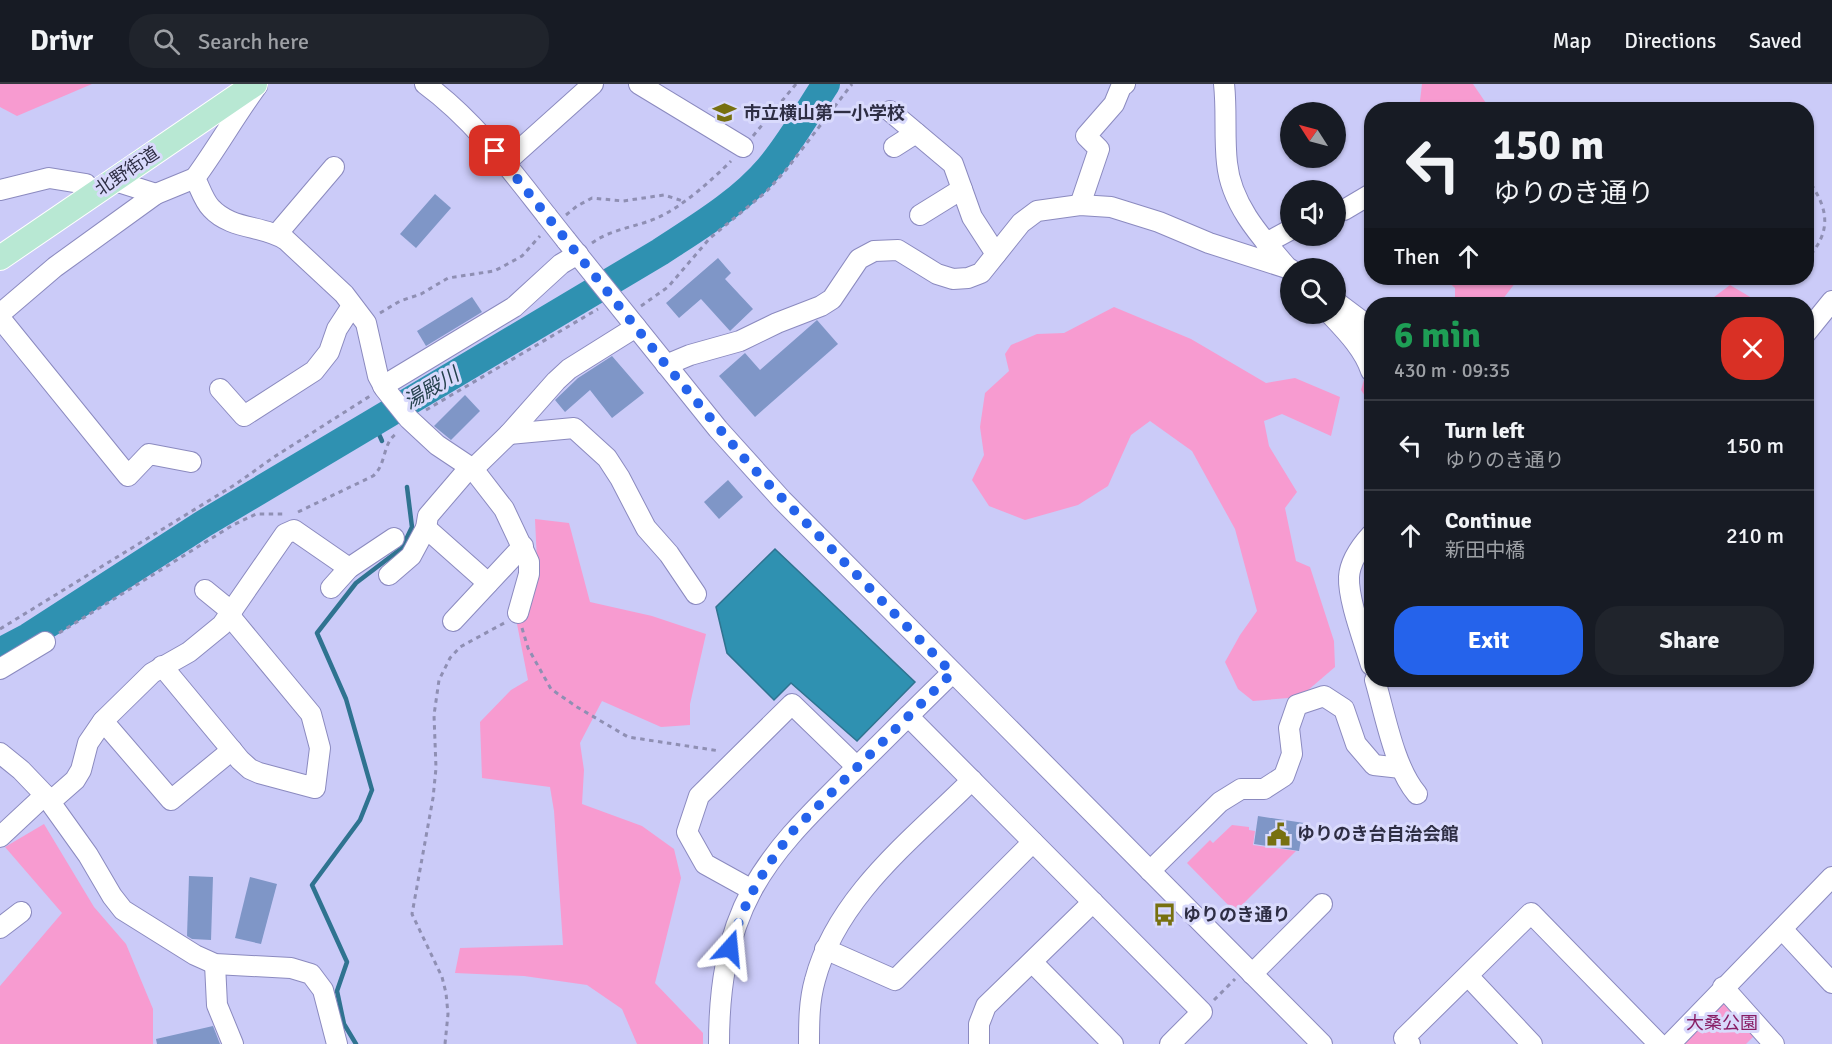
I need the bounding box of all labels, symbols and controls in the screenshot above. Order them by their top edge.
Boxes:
search box [129,14,549,68]
text: Drivr [30,24,93,58]
icon: search [150,25,183,58]
text: Search here [198,28,309,55]
text: Map [1553,28,1591,54]
text: Directions [1624,28,1716,54]
text: Saved [1749,28,1802,54]
school or university icon: 市立横山第一小学校 [712,100,738,126]
place label: 市立横山第一小学校 [743,102,905,124]
north arrow [1280,102,1346,168]
map controls [1280,102,1346,324]
text: 150 m [1493,120,1604,171]
pin [469,125,520,176]
icon: left [1394,126,1472,204]
icon: arrive [478,134,511,167]
street label: 北野街道 [91,142,163,200]
text: ゆりのき通り [1493,177,1654,210]
button: sound [1280,180,1346,246]
icon: ahead [1452,240,1485,273]
text: Then [1394,243,1440,270]
button: search [1280,258,1346,324]
text: 6 min [1394,313,1481,358]
button: close [1721,317,1784,380]
text: 430 m · 09:35 [1394,358,1510,383]
water label: 湯殿川 [399,361,465,415]
text: Turn left [1445,417,1525,444]
icon: left [1394,429,1427,462]
text: 150 m [1726,432,1784,459]
text: ゆりのき通り [1445,448,1564,473]
text: Continue [1445,507,1532,534]
icon: ahead [1394,519,1427,552]
text: 210 m [1726,522,1784,549]
text: 新田中橋 [1445,538,1525,563]
button: Exit [1394,606,1583,675]
button: Share [1595,606,1784,675]
public building icon: ゆりのき台自治会館 [1266,821,1292,847]
place label: ゆりのき台自治会館 [1297,823,1458,845]
bus stop icon: ゆりのき通り [1152,902,1178,928]
place label: ゆりのき通り [1183,904,1290,926]
position arrow [698,916,762,980]
park label: 大桑公園 [1686,1012,1758,1034]

